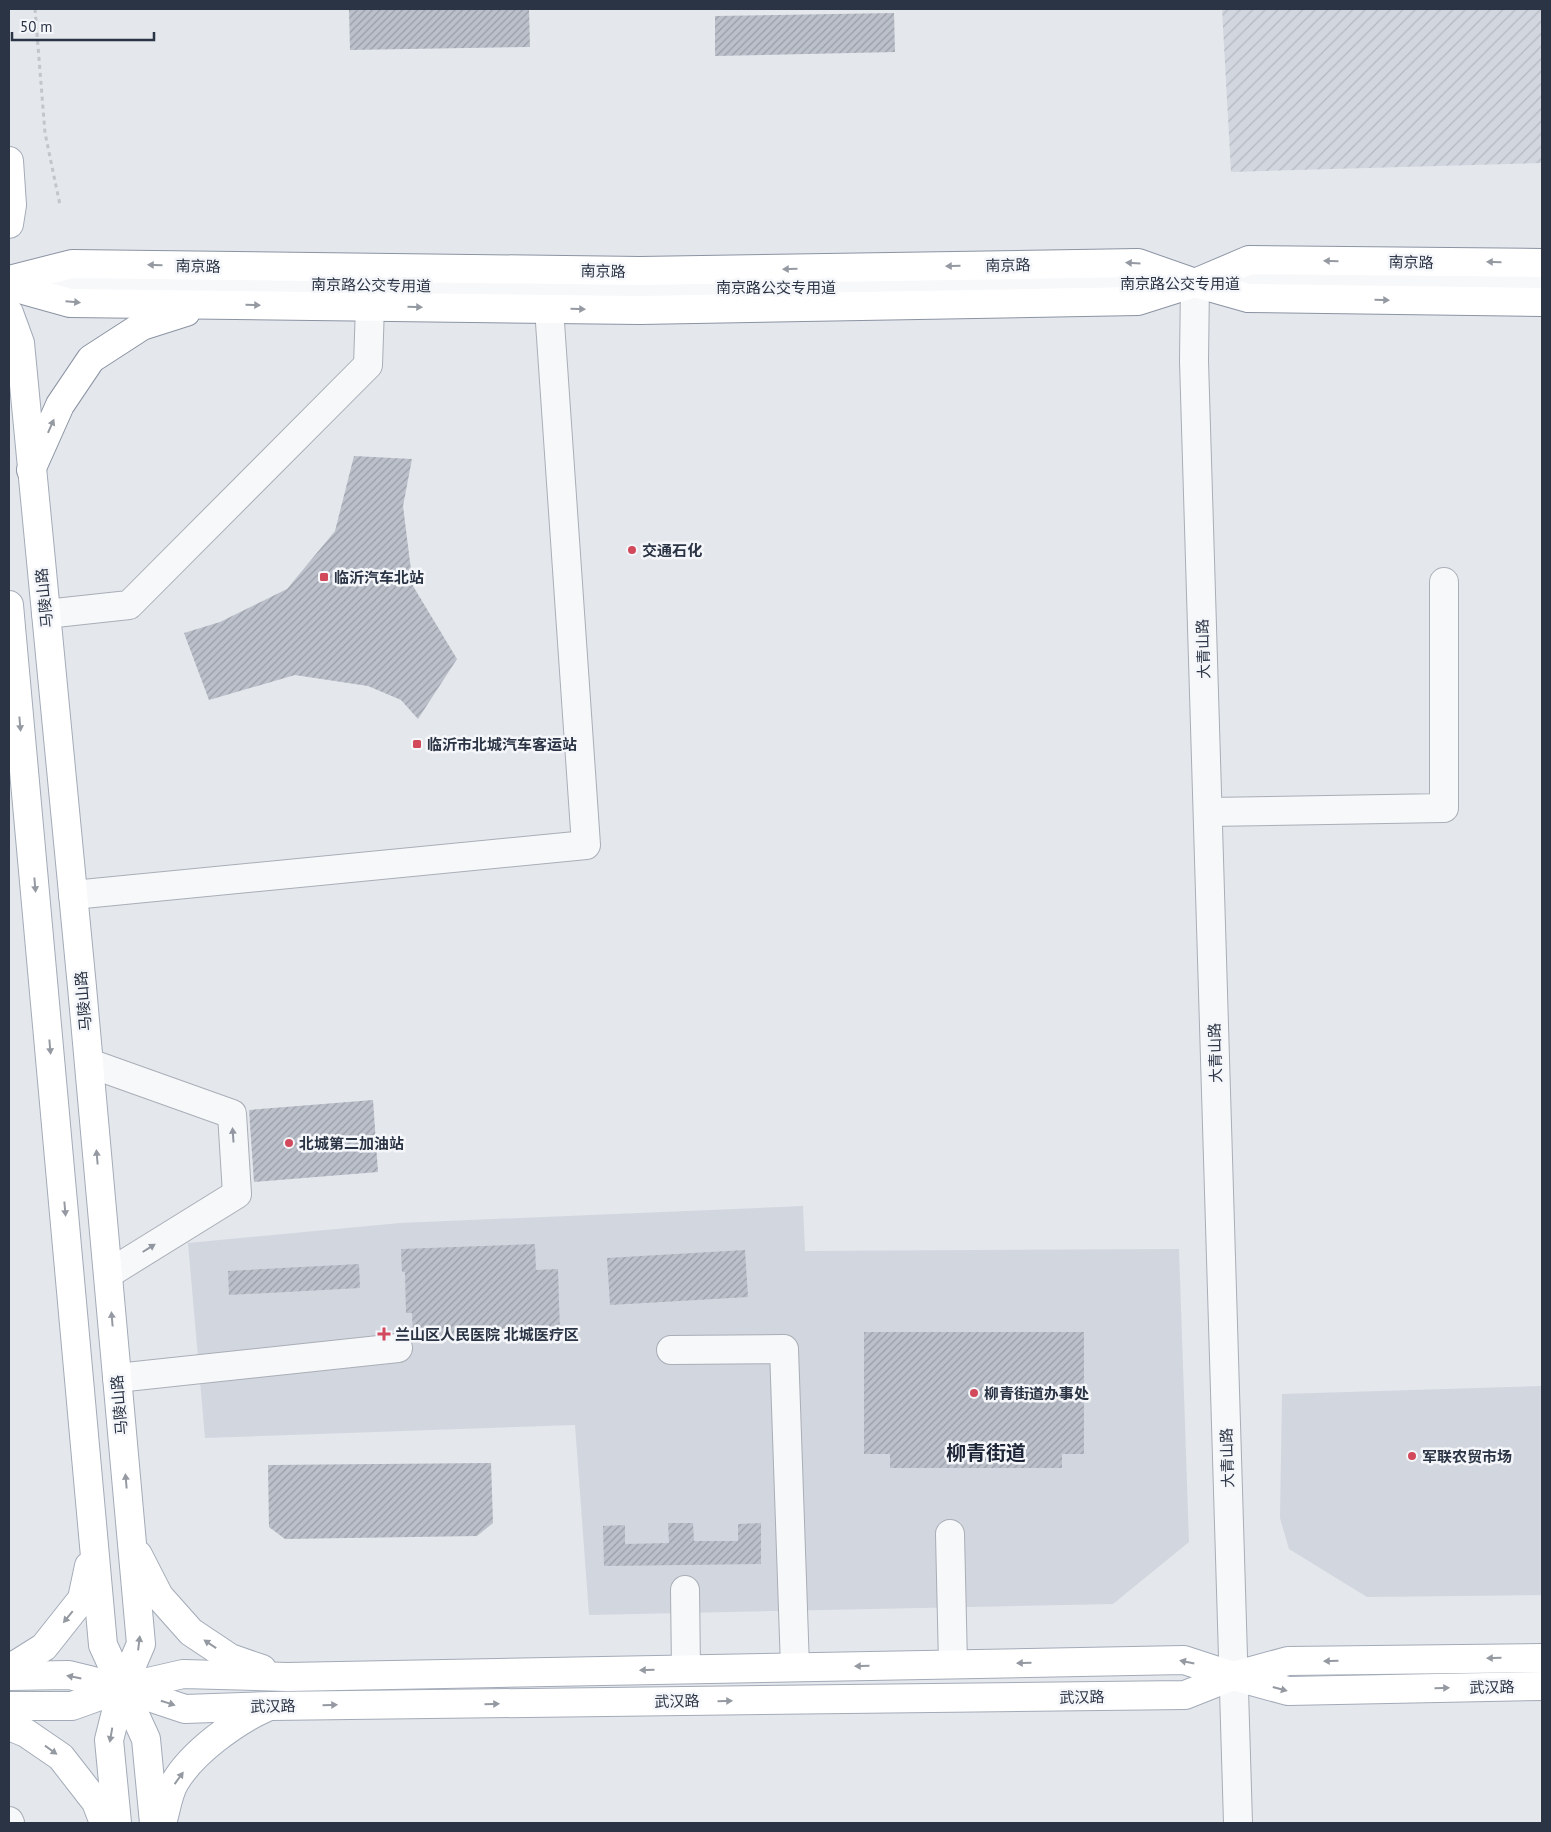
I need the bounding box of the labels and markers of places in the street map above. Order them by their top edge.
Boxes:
place label: 交通石化 [642,541,702,560]
marker: 交通石化 [626,544,638,556]
place label: 临沂汽车北站 [334,568,424,587]
marker: 临沂汽车北站 [318,571,330,583]
place label: 临沂市北城汽车客运站 [427,735,577,754]
marker: 临沂市北城汽车客运站 [411,738,423,750]
place label: 北城第二加油站 [299,1134,404,1153]
marker: 北城第二加油站 [283,1137,295,1149]
place label: 兰山区人民医院 北城医疗区 [395,1325,579,1344]
marker: 兰山区人民医院 北城医疗区 [377,1327,391,1341]
place label: 柳青街道办事处 [984,1384,1089,1403]
marker: 柳青街道办事处 [968,1387,980,1399]
place label: 军联农贸市场 [1422,1447,1512,1466]
marker: 军联农贸市场 [1406,1450,1418,1462]

